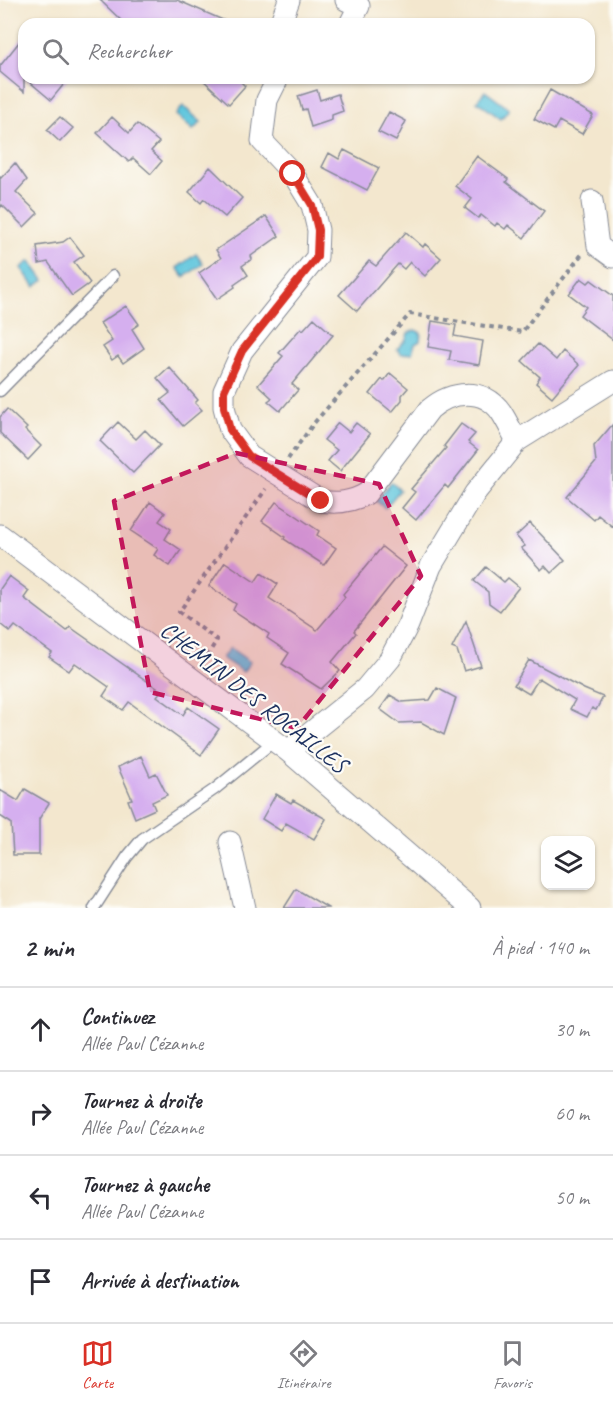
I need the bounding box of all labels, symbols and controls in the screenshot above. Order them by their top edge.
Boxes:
search box [18,18,595,84]
icon: search [39,35,72,68]
text: Rechercher [87,37,171,65]
route start [279,160,305,186]
route end [307,487,333,513]
street label: CHEMIN DES ROCAILLES [154,615,356,781]
map controls [541,836,595,890]
button: layers [541,836,595,890]
text: 2 min [24,931,74,964]
text: À pied · 140 m [492,935,589,960]
text: Continuez [81,1003,154,1031]
icon: ahead [24,1013,57,1046]
text: 30 m [555,1017,589,1042]
text: Allée Paul Cézanne [81,1031,203,1056]
text: Tournez à droite [81,1087,201,1115]
icon: right [24,1097,57,1130]
text: 60 m [555,1101,589,1126]
text: Allée Paul Cézanne [81,1115,203,1140]
text: Tournez à gauche [81,1171,209,1199]
icon: left [24,1181,57,1214]
text: 50 m [555,1185,589,1210]
text: Allée Paul Cézanne [81,1199,203,1224]
icon: arrive [24,1265,57,1298]
text: Arrivée à destination [81,1267,239,1295]
tab: Carte [81,1337,114,1393]
tab: Itinéraire [277,1337,331,1393]
tab: Favoris [493,1337,532,1393]

